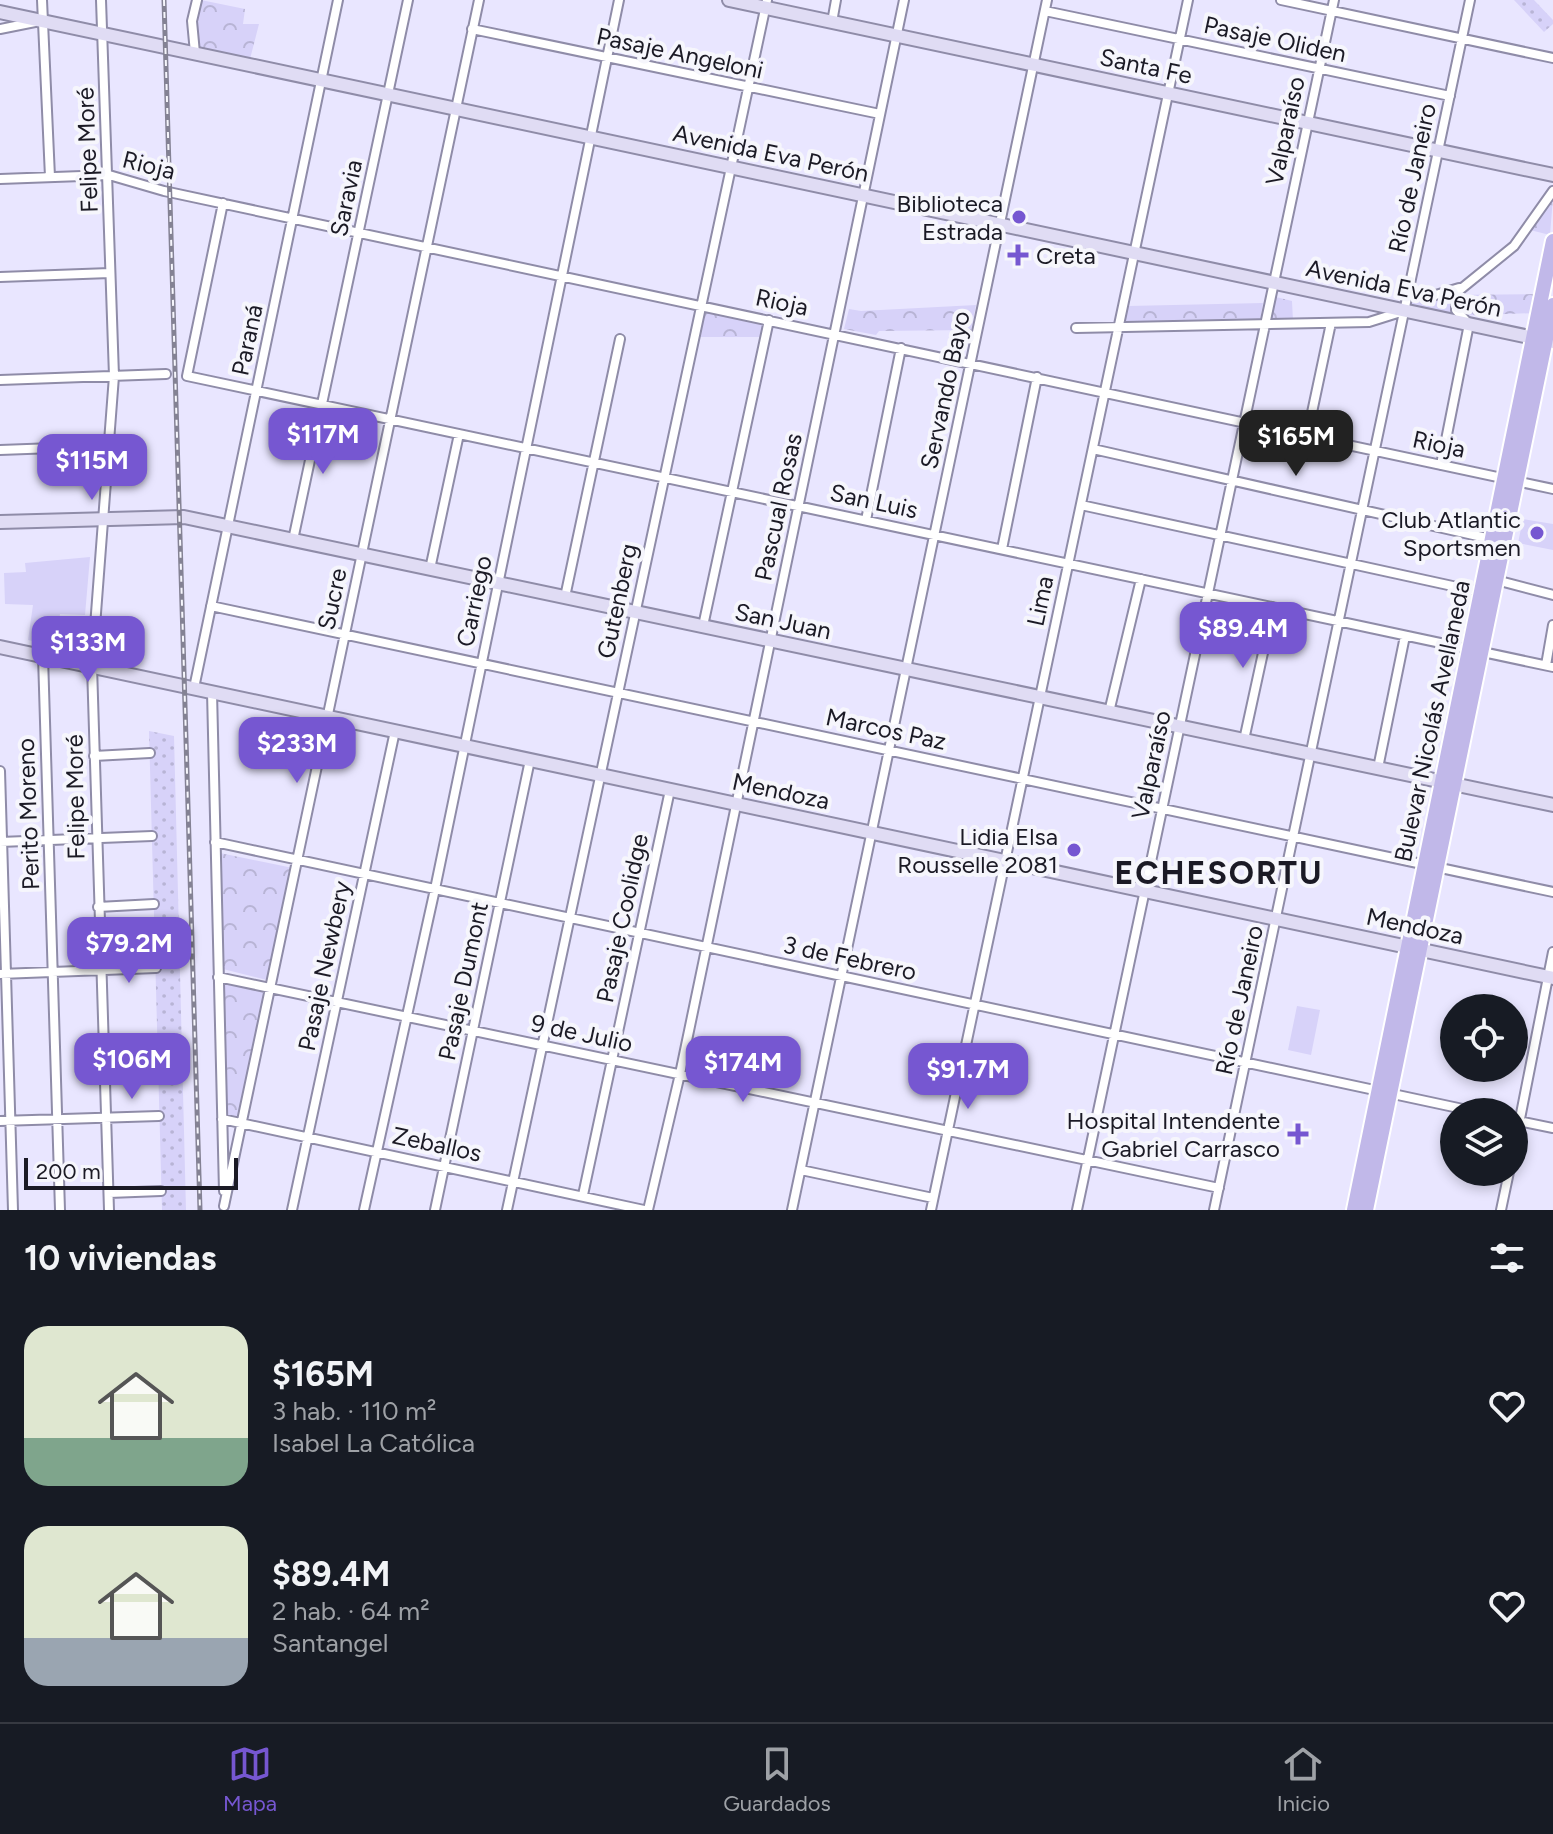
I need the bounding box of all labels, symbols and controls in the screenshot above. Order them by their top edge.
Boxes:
street label: Pasaje Oliden [1201,10,1349,68]
street label: Pasaje Angeloni [594,21,766,85]
street label: Santa Fe [1097,42,1195,90]
street label: Valparaíso [1259,74,1311,188]
street label: Felipe Moré [70,87,104,213]
street label: Río de Janeiro [1382,101,1442,255]
street label: Avenida Eva Perón [671,118,871,188]
street label: Rioja [120,144,178,186]
street label: Saravia [324,157,368,239]
place label: Biblioteca Estrada [897,189,1003,246]
marker: Biblioteca Estrada [1010,208,1028,226]
place label: Creta [1036,241,1096,270]
marker: Creta [1007,244,1029,266]
street label: Avenida Eva Perón [1304,253,1504,323]
street label: Rioja [753,282,811,322]
street label: Paraná [225,302,269,378]
street label: Servando Bayo [914,308,976,472]
pin: $117M [267,408,379,476]
pin: $165M [1240,410,1352,478]
text: $117M [286,418,360,450]
text: $165M [1257,420,1335,452]
street label: Rioja [1410,424,1468,464]
street label: Pascual Rosas [748,430,808,584]
pin: $115M [36,434,148,502]
text: $115M [55,444,129,476]
street label: San Luis [827,478,921,524]
place label: Club Atlantic Sportsmen [1381,505,1521,562]
marker: Club Atlantic Sportsmen [1528,524,1546,542]
street label: Gutenberg [591,541,643,661]
street label: Carriego [450,553,498,649]
street label: Sucre [311,566,353,632]
street label: Lima [1021,573,1059,629]
street label: Bulevar Nicolás Avellaneda [1388,578,1476,864]
street label: San Juan [732,597,834,645]
pin: $89.4M [1178,602,1308,670]
text: $89.4M [1198,612,1288,644]
pin: $133M [32,616,144,684]
text: $133M [50,626,126,658]
street label: Marcos Paz [823,702,949,756]
street label: Valparaíso [1125,708,1177,822]
pin: $233M [241,717,353,785]
text: $233M [257,727,337,759]
street label: Felipe Moré [59,734,91,860]
street label: Perito Moreno [11,738,45,890]
street label: Mendoza [730,767,832,815]
place label: Lidia Elsa Rousselle 2081 [897,822,1058,879]
street label: Pasaje Coolidge [590,831,654,1005]
marker: Lidia Elsa Rousselle 2081 [1065,841,1083,859]
district label: ECHESORTU [1115,854,1323,892]
street label: Pasaje Newbery [292,878,356,1054]
street label: Pasaje Dumont [432,899,494,1063]
street label: Mendoza [1364,902,1466,950]
pin: $79.2M [64,917,194,985]
street label: Río de Janeiro [1209,923,1269,1077]
text: $79.2M [85,927,173,959]
street label: 3 de Febrero [781,930,919,986]
map controls [1440,994,1528,1186]
button: locate [1440,994,1528,1082]
street label: 9 de Julio [529,1008,635,1058]
pin: $106M [76,1033,188,1101]
pin: $174M [687,1036,799,1104]
text: $106M [92,1043,172,1075]
pin: $91.7M [903,1043,1033,1111]
text: $174M [704,1046,782,1078]
text: $91.7M [926,1053,1010,1085]
button: layers [1440,1098,1528,1186]
place label: Hospital Intendente Gabriel Carrasco [1067,1106,1280,1163]
street label: Zeballos [390,1120,484,1168]
marker: Hospital Intendente Gabriel Carrasco [1287,1123,1309,1145]
scale bar [24,1154,238,1190]
text: 200 m [36,1158,101,1185]
icon: filters [1485,1236,1529,1280]
text: 10 viviendas [24,1238,216,1279]
text: $165M [272,1354,374,1395]
icon: home [88,1358,184,1454]
icon: heart [1485,1384,1529,1428]
text: 3 hab. · 110 m² [272,1395,437,1427]
text: Isabel La Católica [272,1427,475,1459]
text: $89.4M [272,1554,390,1595]
icon: home [88,1558,184,1654]
icon: heart [1485,1584,1529,1628]
text: 2 hab. · 64 m² [272,1595,430,1627]
text: Santangel [272,1627,388,1659]
tab: Mapa [223,1742,277,1817]
tab: Guardados [723,1742,831,1817]
tab: Inicio [1277,1742,1330,1817]

